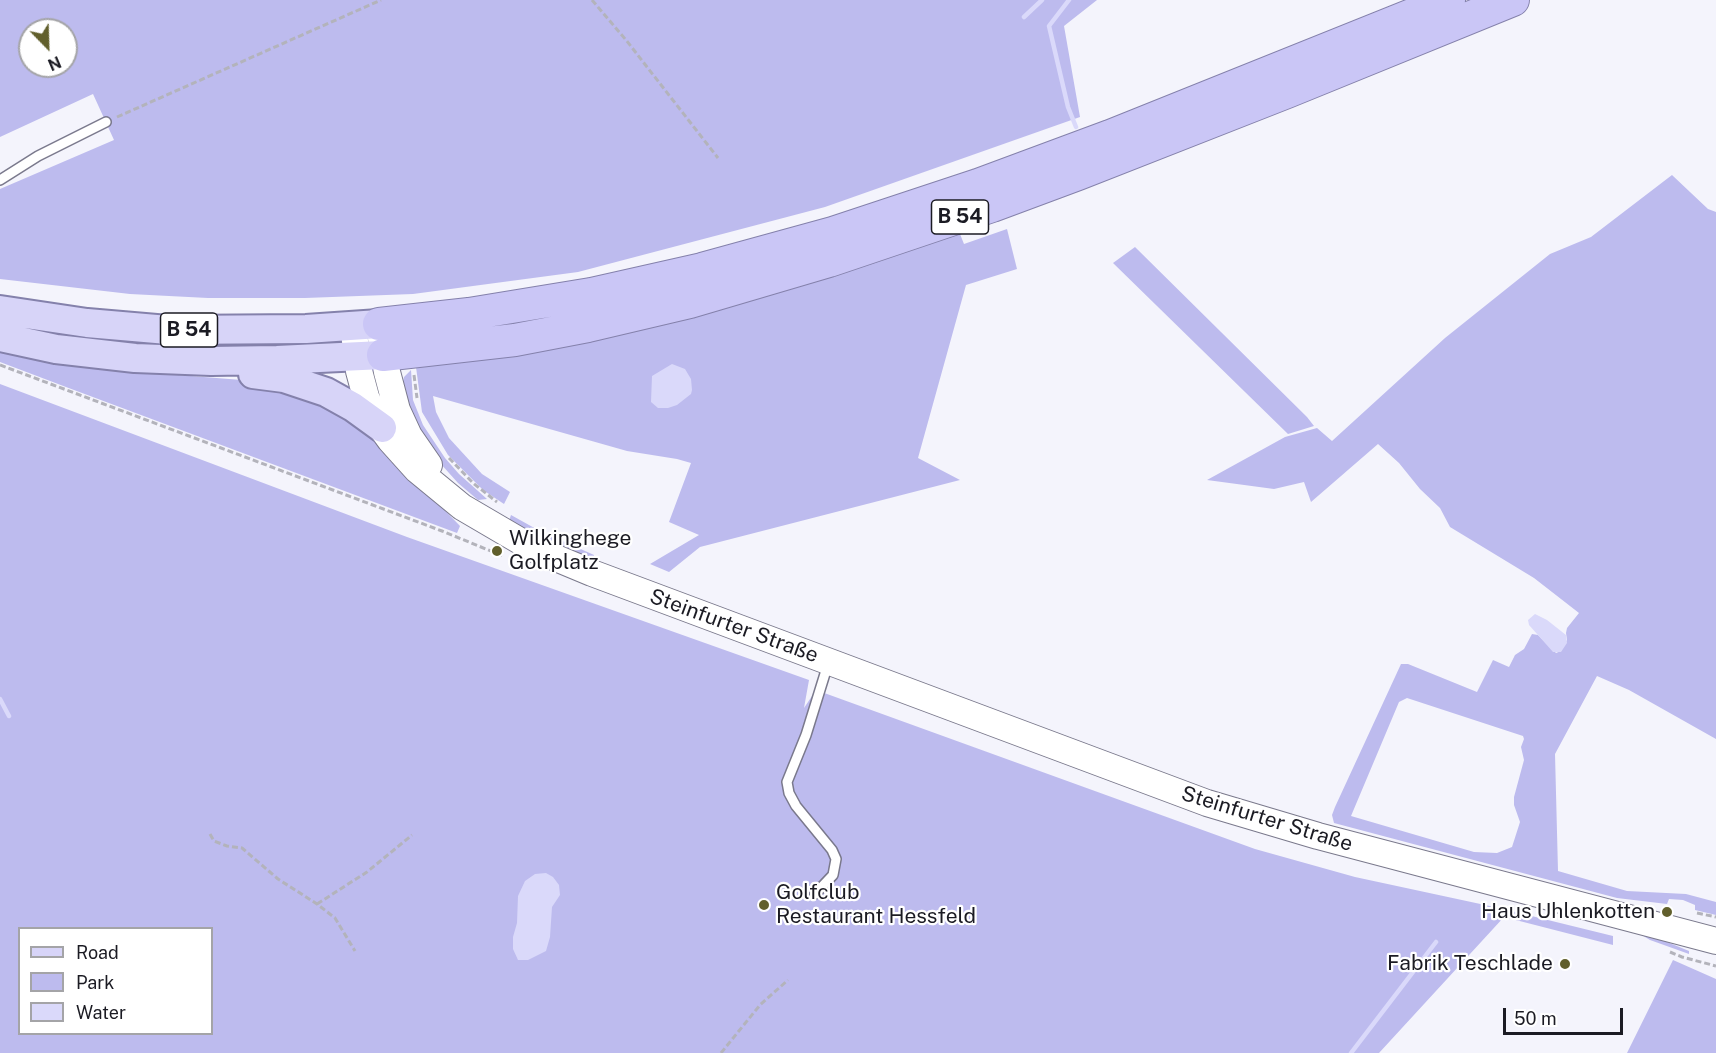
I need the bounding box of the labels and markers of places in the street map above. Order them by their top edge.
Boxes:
place label: Wilkinghege Golfplatz [509,526,631,576]
marker: Wilkinghege Golfplatz [490,544,504,558]
place label: Golfclub Restaurant Hessfeld [776,880,976,930]
marker: Golfclub Restaurant Hessfeld [757,898,771,912]
place label: Haus Uhlenkotten [1481,899,1655,925]
marker: Haus Uhlenkotten [1660,905,1674,919]
place label: Fabrik Teschlade [1387,951,1553,977]
marker: Fabrik Teschlade [1558,957,1572,971]

